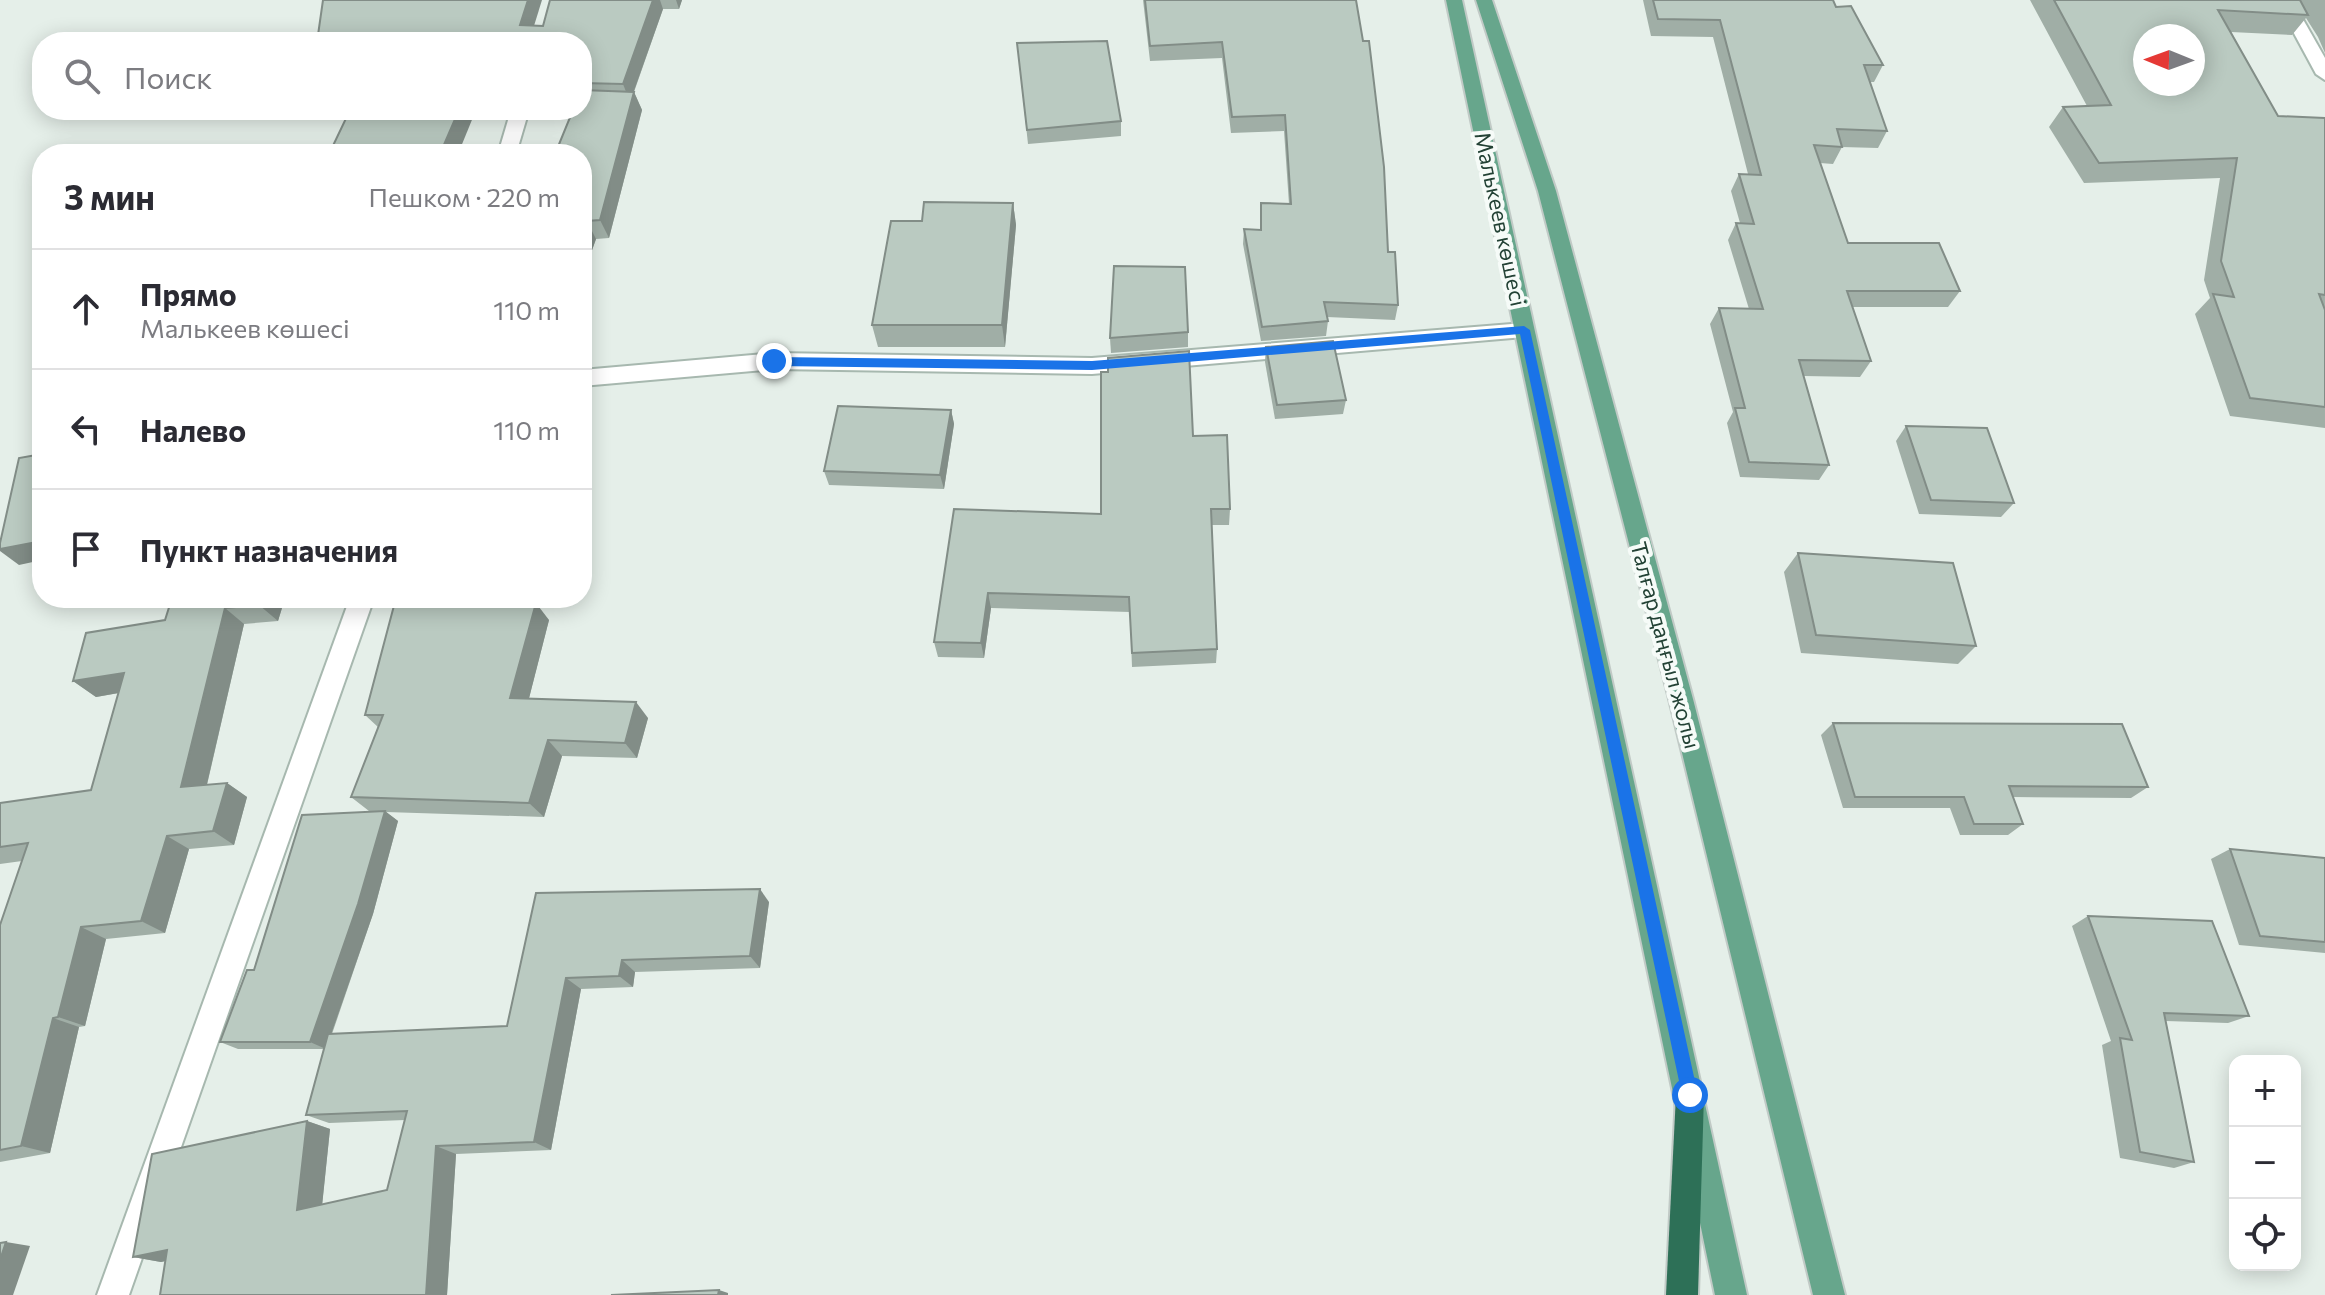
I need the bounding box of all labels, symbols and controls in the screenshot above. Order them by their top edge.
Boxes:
north arrow [2133,24,2205,96]
search box [32,32,592,120]
icon: search [60,54,104,98]
text: Поиск [124,58,212,95]
street label: Малькеев көшесі [1469,129,1533,309]
text: 3 мин [64,175,155,217]
text: Пешком · 220 m [369,181,560,212]
text: Прямо [140,275,237,312]
icon: ahead [64,287,108,331]
text: 110 m [493,294,560,325]
text: Малькеев көшесі [140,312,350,343]
route end [756,343,792,379]
icon: left [64,407,108,451]
text: Налево [140,411,246,448]
text: 110 m [493,414,560,445]
icon: arrive [64,527,108,571]
text: Пункт назначения [140,531,398,568]
street label: Талғар даңғыл жолы [1625,539,1707,751]
map controls [2229,1055,2301,1271]
button: + [2229,1055,2301,1127]
route start [1672,1077,1708,1113]
button: − [2229,1127,2301,1199]
button: locate [2229,1199,2301,1271]

